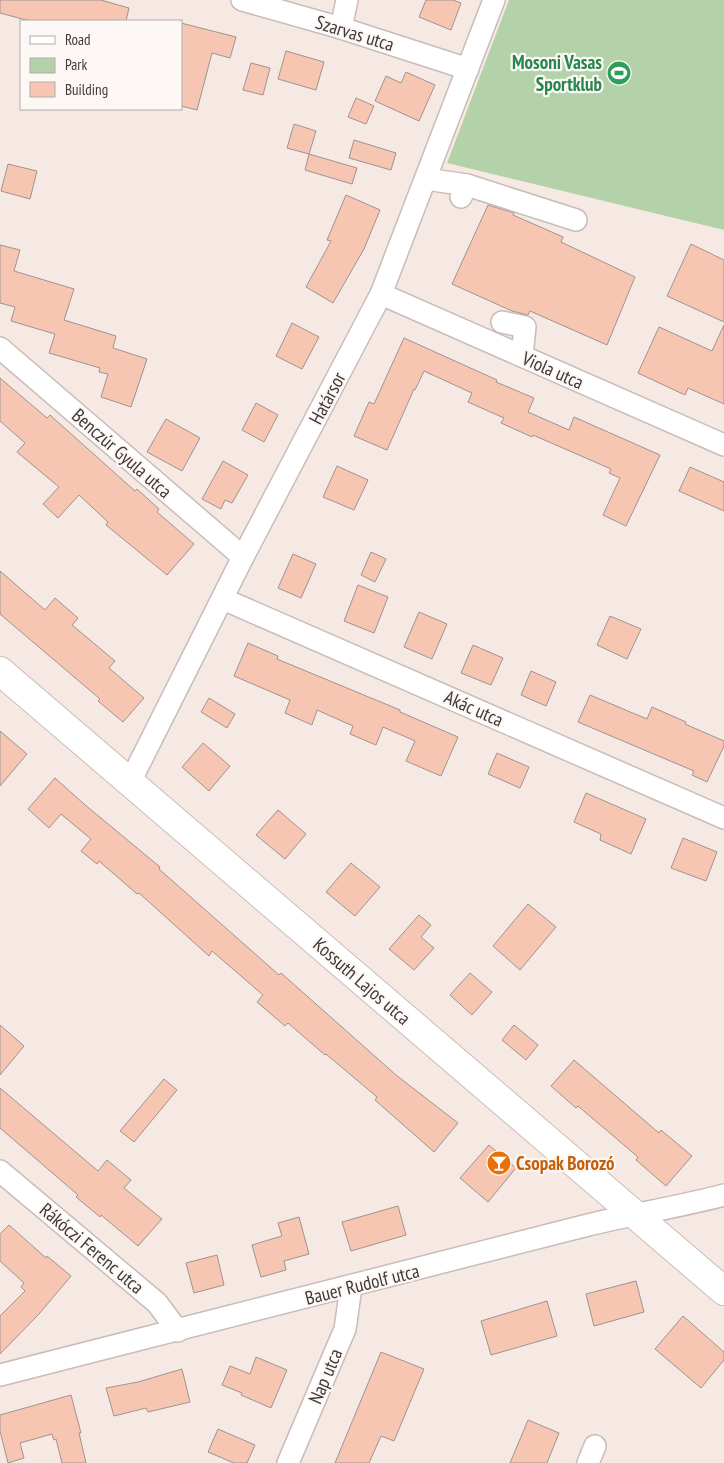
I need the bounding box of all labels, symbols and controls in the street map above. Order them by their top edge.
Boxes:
street label: Szarvas utca [313,10,397,56]
legend [20,20,182,110]
text: Road [65,30,91,49]
place label: Mosoni Vasas Sportklub [512,50,602,96]
text: Park [65,55,87,74]
sports icon: Mosoni Vasas Sportklub [606,60,632,86]
text: Building [65,80,108,99]
street label: Viola utca [518,345,588,394]
street label: Határsor [303,367,351,428]
street label: Benczúr Gyula utca [67,403,177,503]
street label: Akác utca [441,684,507,732]
street label: Kossuth Lajos utca [308,932,416,1030]
bar icon: Csopak Borozó [486,1150,512,1176]
place label: Csopak Borozó [516,1151,615,1175]
street label: Rákóczi Ferenc utca [35,1197,149,1299]
street label: Bauer Rudolf utca [302,1258,422,1310]
street label: Nap utca [303,1345,347,1407]

